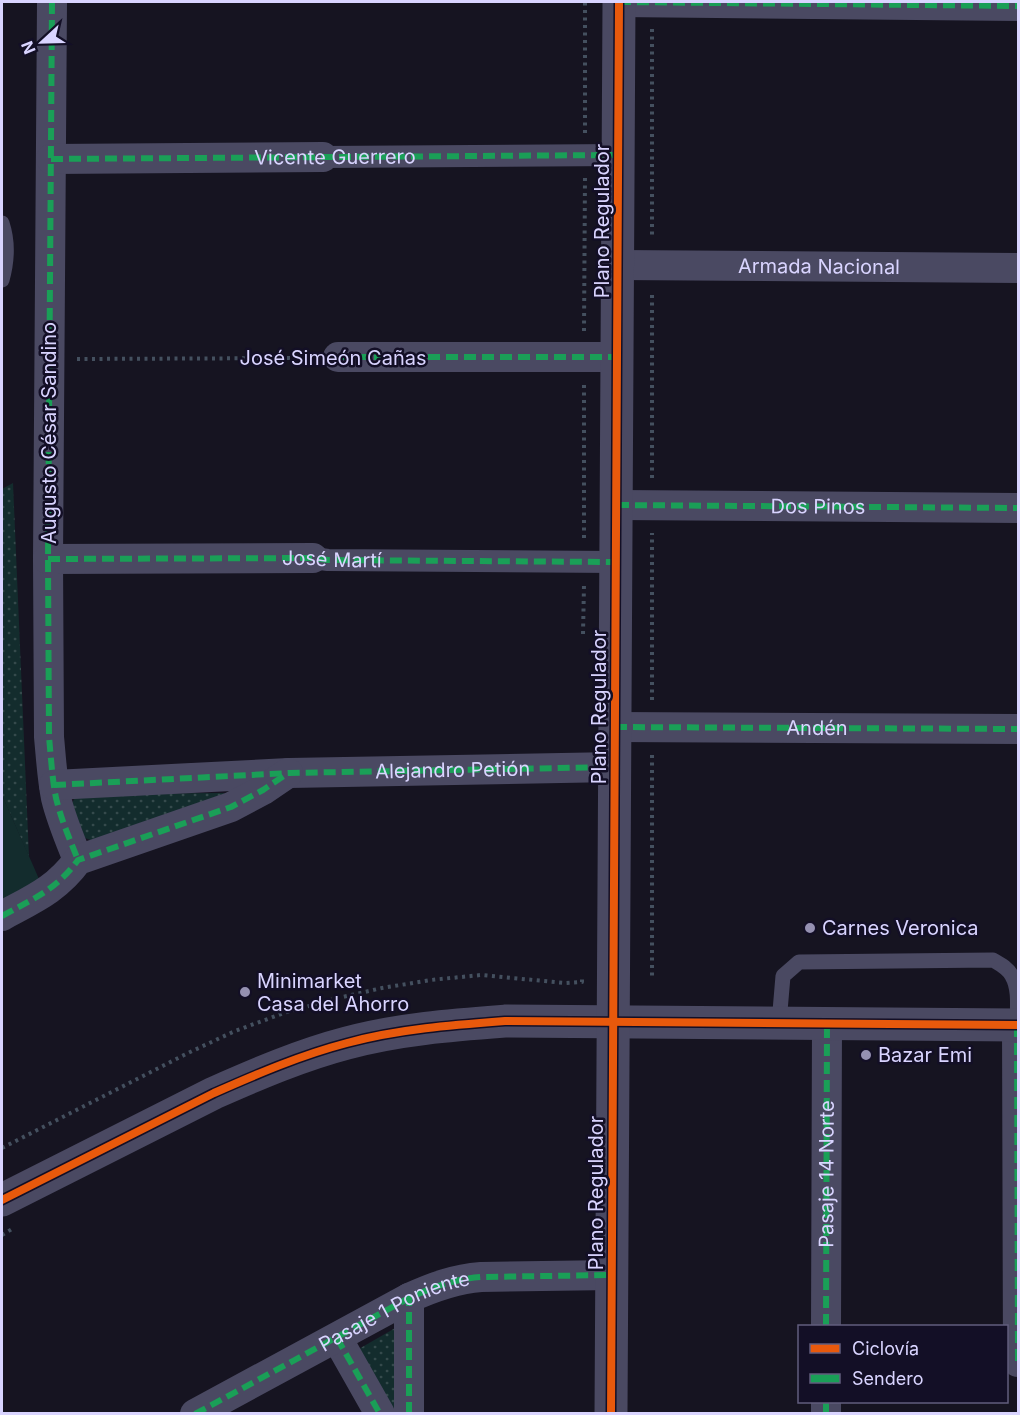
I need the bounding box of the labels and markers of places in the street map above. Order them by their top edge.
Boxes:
place label: Carnes Veronica [822,916,978,940]
marker: Carnes Veronica [803,921,817,935]
place label: Minimarket Casa del Ahorro [257,969,409,1016]
marker: Minimarket Casa del Ahorro [238,985,252,999]
place label: Bazar Emi [878,1043,972,1067]
marker: Bazar Emi [859,1048,873,1062]

